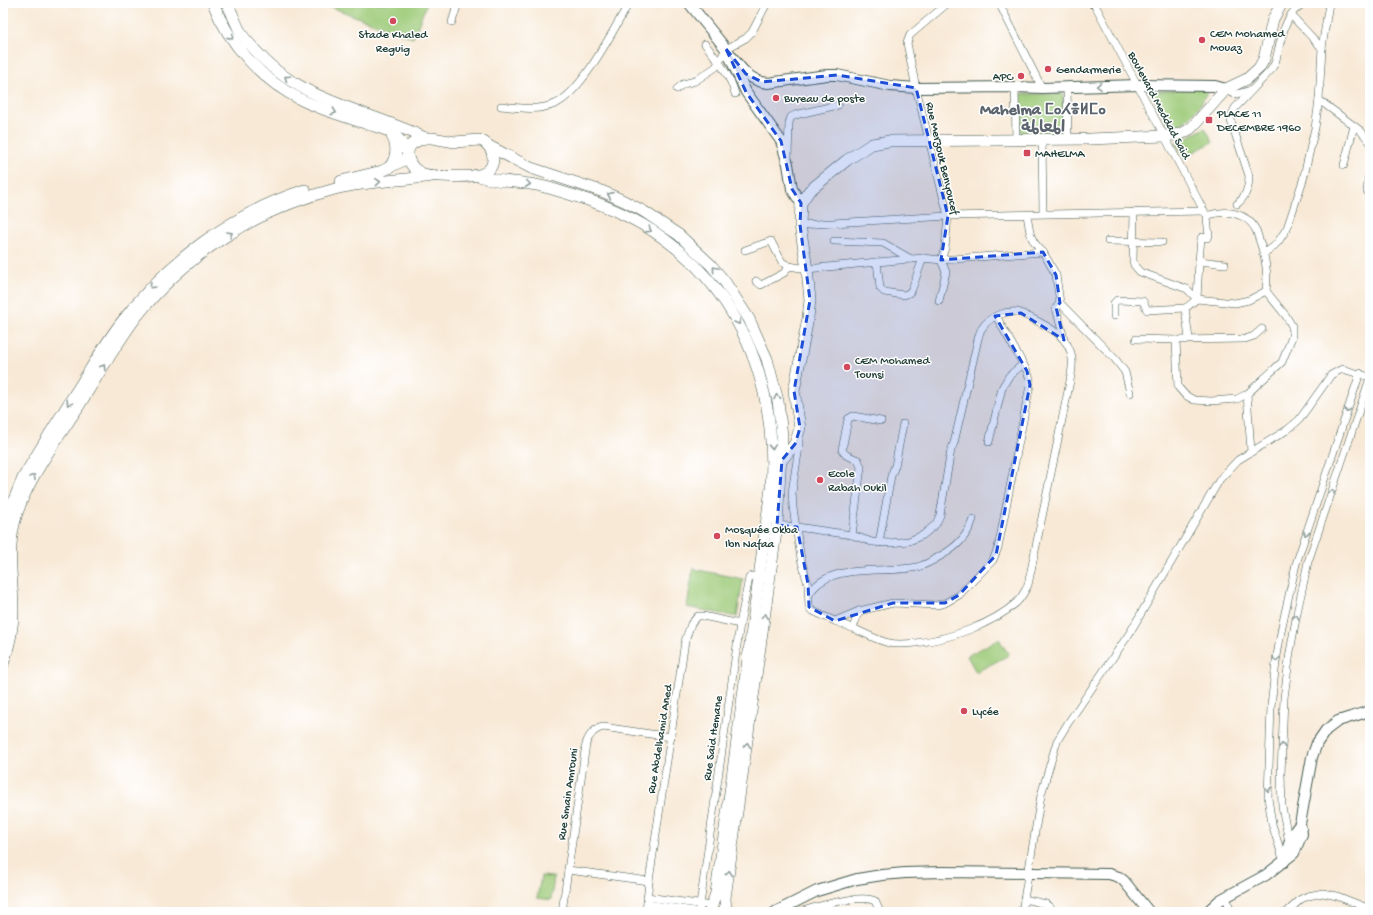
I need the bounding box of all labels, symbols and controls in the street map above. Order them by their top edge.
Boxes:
marker: Stade Khaled Reguig [388,16,398,26]
place label: CEM Mohamed Mouaz [1210,28,1286,56]
place label: Stade Khaled Reguig [359,29,428,57]
one-way arrow [226,33,234,40]
marker: CEM Mohamed Mouaz [1197,35,1207,45]
street label: Boulevard Meddad Said [1123,49,1193,163]
marker: Gendarmerie [1043,64,1053,74]
place label: Gendarmerie [1056,64,1122,78]
place label: APC [993,71,1014,85]
marker: APC [1016,71,1026,81]
one-way arrow [284,76,291,83]
one-way arrow [1096,82,1102,90]
marker: Bureau de poste [771,93,781,103]
place label: Bureau de poste [783,93,866,107]
street label: Rue Merzouk Benyoucef [921,101,961,217]
district label: Mahelma ⵎⴰⵃⴻⵍⵎⴰ المعالمة [980,102,1106,139]
one-way arrow [330,108,337,116]
place label: PLACE 11 DECEMBRE 1960 [1216,108,1301,136]
marker: PLACE 11 DECEMBRE 1960 [1204,115,1214,125]
marker: MAHELMA [1022,148,1032,158]
place label: MAHELMA [1035,148,1085,162]
one-way arrow [375,178,381,187]
one-way arrow [525,179,531,188]
one-way arrow [606,192,614,200]
one-way arrow [645,225,652,232]
one-way arrow [226,231,233,239]
one-way arrow [712,267,719,274]
one-way arrow [149,281,157,289]
one-way arrow [733,318,741,326]
place label: CEM Mohamed Tounsi [854,355,931,383]
marker: CEM Mohamed Tounsi [842,362,852,372]
one-way arrow [98,364,106,371]
one-way arrow [773,394,782,400]
one-way arrow [67,399,74,406]
one-way arrow [1344,406,1352,413]
one-way arrow [767,444,776,450]
place label: Ecole Rabah Oukil [828,468,887,496]
one-way arrow [29,474,36,481]
marker: Ecole Rabah Oukil [815,475,825,485]
one-way arrow [1327,489,1335,496]
place label: Mosquée Okba Ibn Nafaa [725,524,798,552]
one-way arrow [1302,529,1310,536]
marker: Mosquée Okba Ibn Nafaa [712,531,722,541]
one-way arrow [760,613,769,619]
one-way arrow [1291,614,1300,620]
one-way arrow [1272,656,1281,663]
street label: Rue Abdelhamid Aned [645,683,677,795]
street label: Rue Said Hemane [701,694,727,782]
marker: Lycée [959,706,969,716]
place label: Lycée [972,706,1000,720]
one-way arrow [742,741,751,748]
one-way arrow [1278,743,1286,749]
street label: Rue Smain Amrouni [556,747,582,841]
one-way arrow [1264,786,1272,792]
one-way arrow [724,870,733,876]

